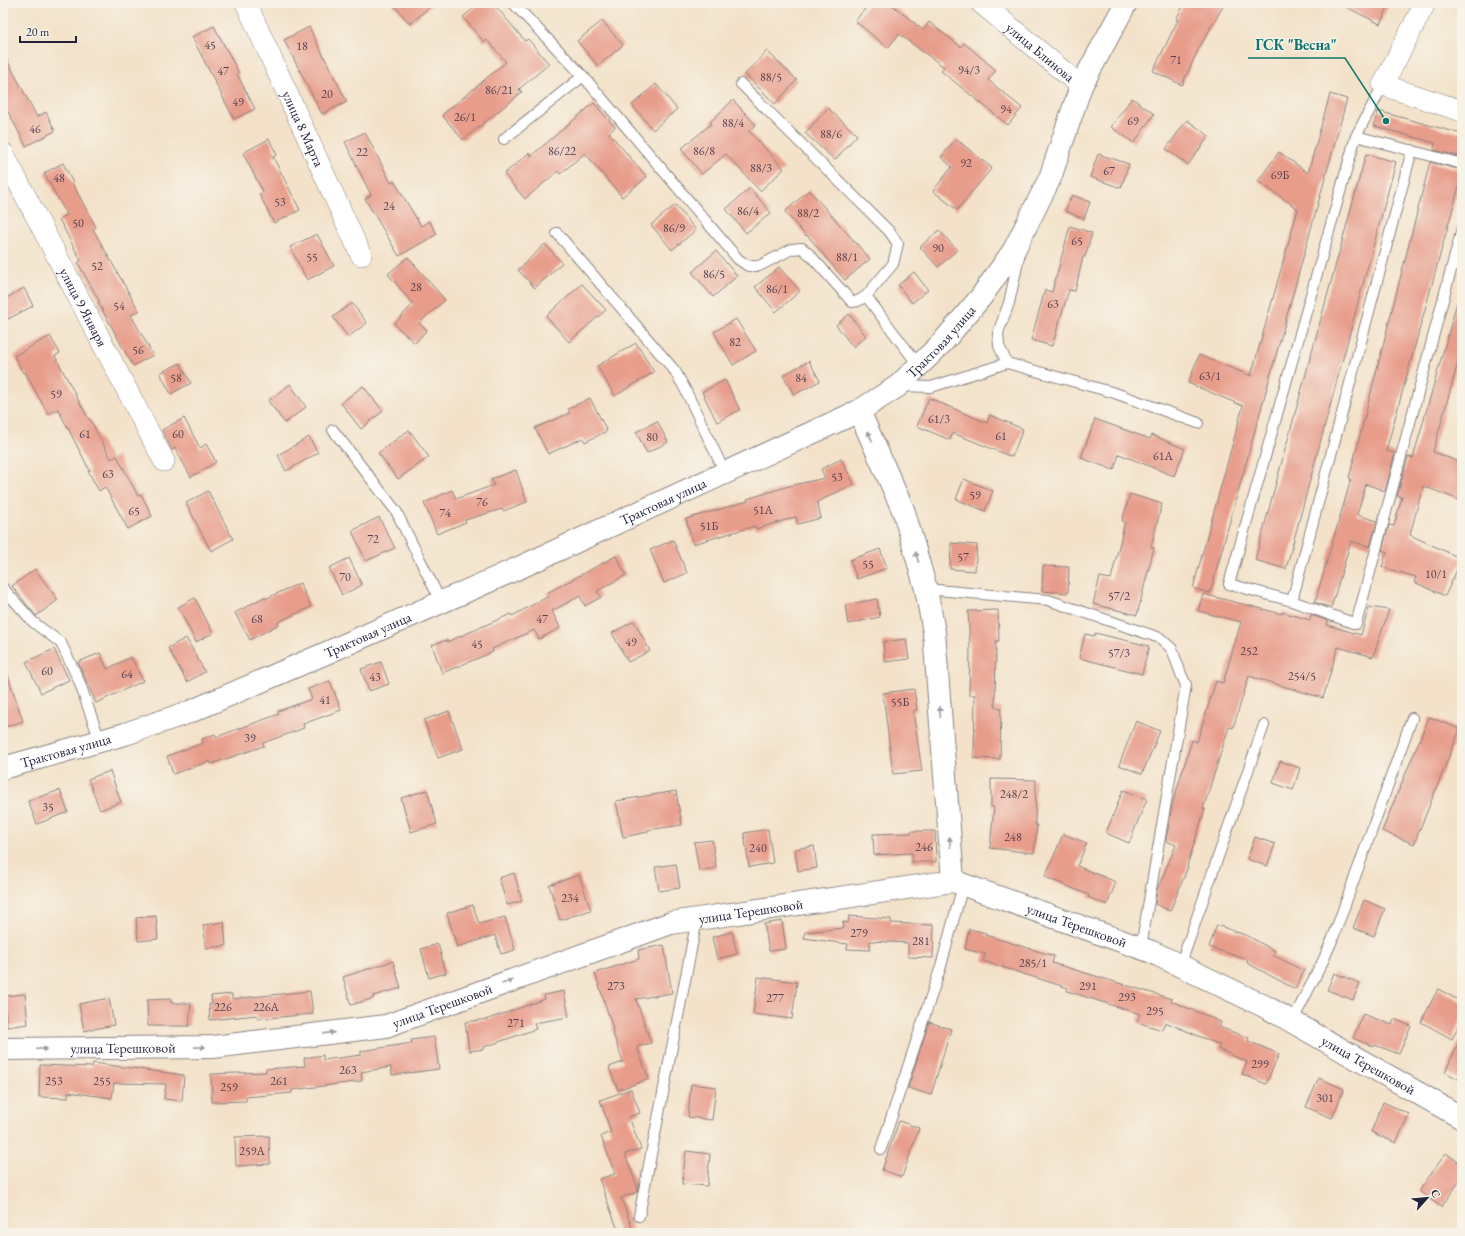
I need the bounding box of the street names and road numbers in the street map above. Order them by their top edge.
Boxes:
street label: улица Блинова [1002,19,1079,86]
street label: улица 8 Марта [278,88,329,170]
street label: улица 9 Января [56,265,112,350]
street label: Трактовая улица [903,301,979,382]
street label: Трактовая улица [617,474,709,529]
street label: Трактовая улица [321,607,414,662]
street label: Трактовая улица [18,729,113,772]
street label: улица Терешковой [698,894,805,928]
street label: улица Терешковой [1024,899,1130,952]
street label: улица Терешковой [390,979,495,1032]
street label: улица Терешковой [1318,1031,1419,1099]
street label: улица Терешковой [70,1038,176,1057]

